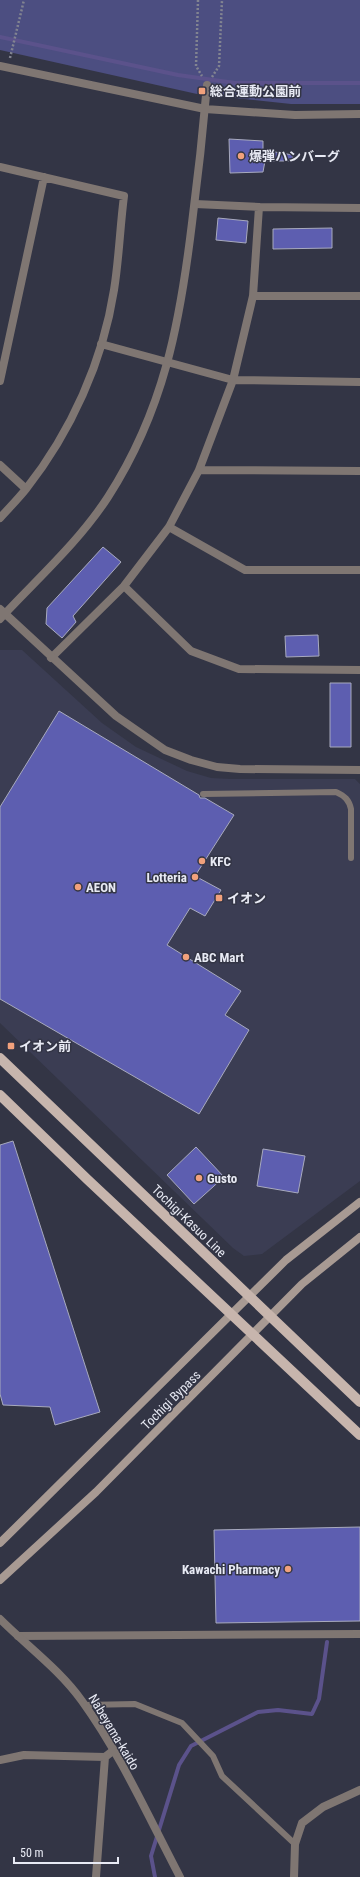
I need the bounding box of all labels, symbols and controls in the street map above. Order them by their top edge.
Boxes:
place label: 総合運動公園前 [209,84,301,99]
marker: 総合運動公園前 [197,86,207,96]
place label: 爆弾ハンバーグ [249,149,340,164]
marker: 爆弾ハンバーグ [236,151,246,161]
place label: KFC [210,854,231,869]
marker: KFC [197,856,207,866]
place label: Lotteria [146,870,187,885]
marker: Lotteria [190,872,200,882]
place label: AEON [86,880,116,895]
marker: AEON [73,882,83,892]
place label: イオン [227,891,266,906]
marker: イオン [214,893,224,903]
place label: ABC Mart [194,950,244,965]
marker: ABC Mart [181,952,191,962]
place label: イオン前 [19,1039,71,1054]
marker: イオン前 [6,1041,16,1051]
place label: Gusto [207,1171,238,1186]
marker: Gusto [194,1173,204,1183]
street label: Tochigi-Kasuo Line [149,1182,229,1260]
street label: Tochigi Bypass [138,1367,204,1433]
place label: Kawachi Pharmacy [182,1562,280,1577]
marker: Kawachi Pharmacy [283,1564,293,1574]
street label: Nabeyama-kaido [86,1691,142,1773]
scale bar [14,1839,118,1865]
text: 50 m [20,1846,44,1860]

